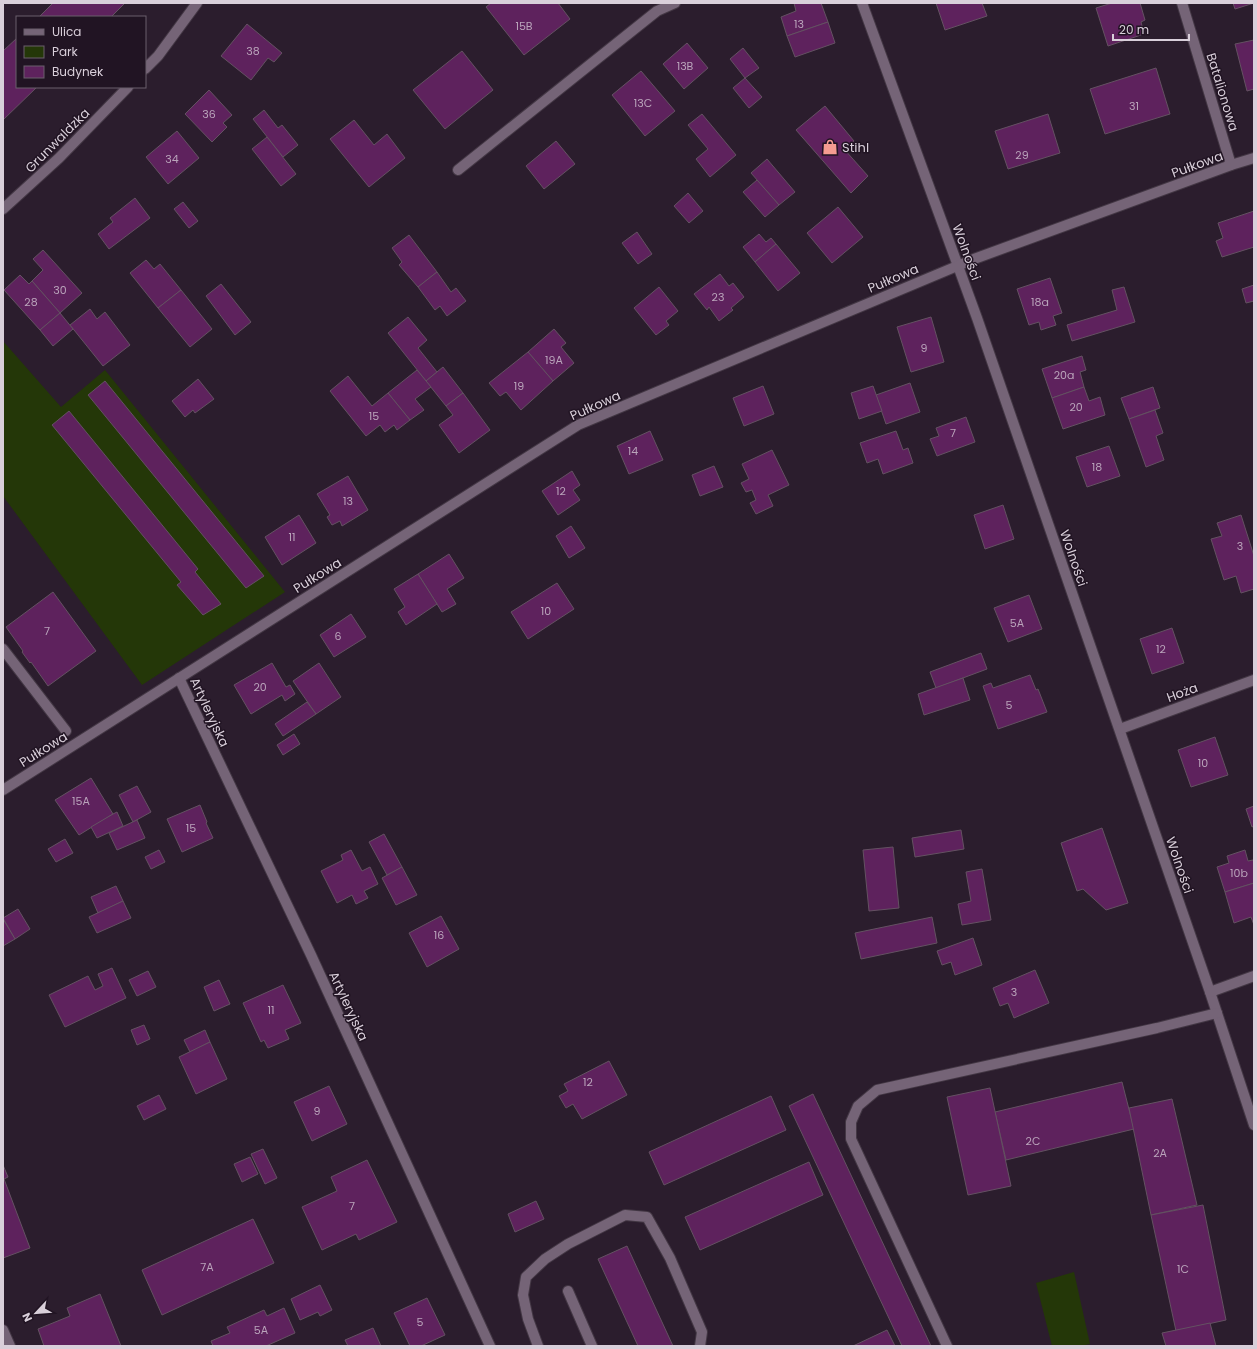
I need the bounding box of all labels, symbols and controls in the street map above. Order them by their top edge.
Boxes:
legend [16,16,146,88]
house number: 13 [794,16,804,32]
scale bar [1113,16,1189,42]
house number: 15B [515,18,533,34]
text: 20 m [1119,21,1149,38]
text: Ulica [52,23,81,40]
text: Park [52,43,79,60]
house number: 38 [246,43,260,59]
street label: Batalionowa [1202,51,1243,134]
house number: 13B [677,58,694,74]
text: Budynek [52,63,104,80]
house number: 13C [634,95,652,111]
house number: 31 [1129,98,1139,114]
street label: Grunwaldzka [21,104,94,177]
house number: 36 [202,106,216,122]
shop icon: Stihl [821,138,839,156]
place label: Stihl [842,138,869,157]
street label: Pułkowa [1169,146,1226,183]
house number: 29 [1015,147,1029,163]
house number: 34 [165,151,179,167]
street label: Wolności [948,221,986,283]
street label: Pułkowa [865,259,922,298]
house number: 30 [53,282,67,298]
house number: 23 [712,289,724,305]
house number: 28 [24,294,38,310]
house number: 18a [1031,294,1049,310]
house number: 9 [921,340,928,356]
house number: 19A [545,352,564,368]
house number: 20a [1054,367,1074,383]
house number: 19 [514,378,524,394]
street label: Pułkowa [567,386,624,425]
house number: 20 [1069,399,1083,415]
house number: 15 [369,408,379,424]
house number: 7 [950,425,956,441]
house number: 14 [628,443,638,459]
house number: 18 [1092,459,1102,475]
house number: 12 [556,483,566,499]
house number: 13 [343,493,353,509]
street label: Wolności [1055,527,1092,589]
house number: 11 [288,529,296,545]
house number: 3 [1237,538,1243,554]
street label: Pułkowa [290,553,345,598]
house number: 10 [541,603,551,619]
house number: 5A [1010,615,1025,631]
house number: 7 [44,623,50,639]
house number: 6 [335,628,342,644]
house number: 12 [1156,641,1166,657]
street label: Artyleryjska [185,674,234,750]
street label: Hoża [1164,678,1200,707]
house number: 20 [253,679,267,695]
house number: 5 [1006,697,1013,713]
street label: Pułkowa [16,727,71,772]
house number: 10 [1198,755,1208,771]
house number: 15A [72,793,91,809]
house number: 15 [186,820,196,836]
street label: Wolności [1161,834,1198,896]
house number: 10b [1230,865,1248,881]
house number: 16 [434,927,444,943]
street label: Artyleryjska [324,968,373,1044]
house number: 3 [1011,984,1017,1000]
house number: 11 [267,1002,275,1018]
house number: 12 [583,1074,593,1090]
house number: 9 [314,1103,321,1119]
house number: 2C [1026,1133,1040,1149]
house number: 2A [1153,1145,1167,1161]
house number: 7 [349,1198,355,1214]
house number: 7A [200,1259,214,1275]
house number: 1C [1177,1261,1189,1277]
north arrow [16,1293,56,1333]
text: N [18,1310,36,1325]
house number: 5 [417,1314,424,1330]
house number: 5A [254,1322,269,1338]

